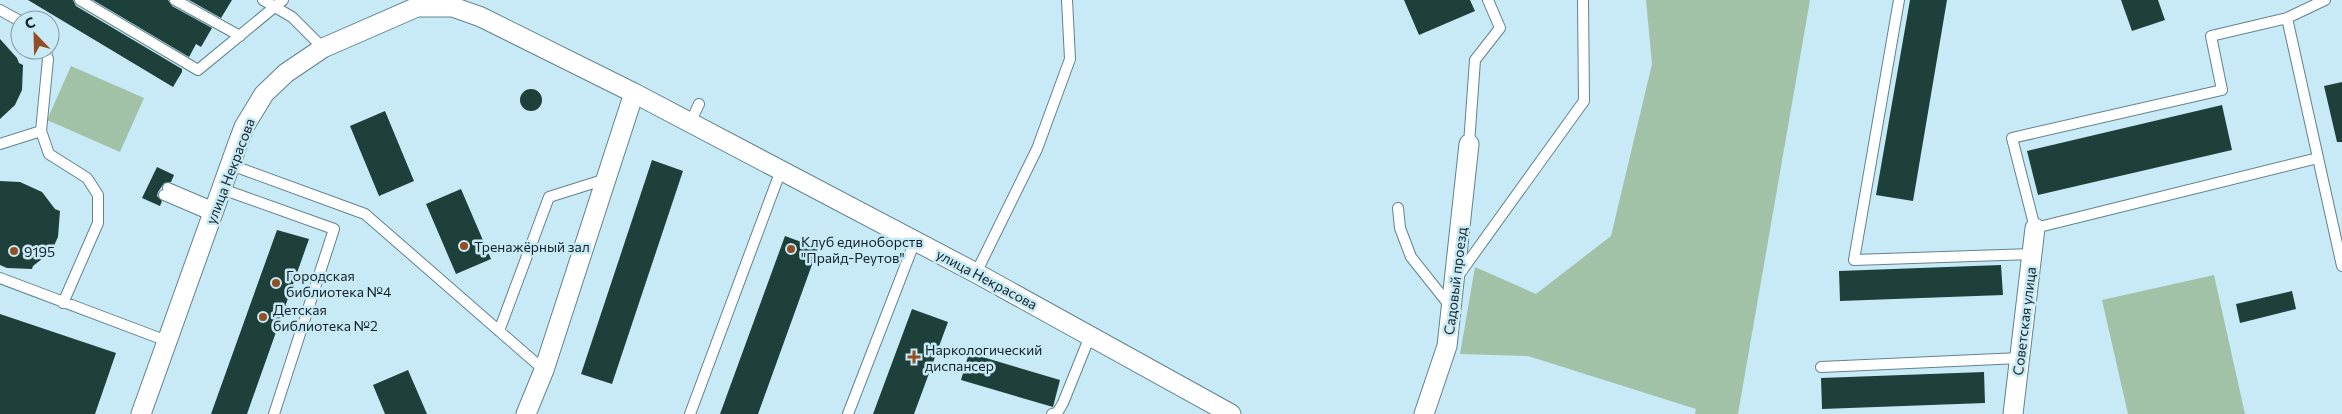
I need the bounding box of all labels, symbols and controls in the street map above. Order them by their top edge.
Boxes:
north arrow [10,10,60,60]
text: С [22,13,37,32]
street label: улица Некрасова [202,116,258,226]
street label: Садовый проезд [1440,226,1470,336]
place label: Клуб единоборств "Прайд-Реутов" [801,233,923,266]
place label: Тренажёрный зал [474,238,590,255]
marker: Тренажёрный зал [458,240,470,252]
place label: 9195 [24,243,55,260]
marker: Клуб единоборств "Прайд-Реутов" [785,243,797,255]
marker: 9195 [8,245,20,257]
street label: улица Некрасова [934,245,1040,313]
street label: Советская улица [2009,266,2039,376]
place label: Городская библиотека №4 [286,267,392,300]
marker: Городская библиотека №4 [270,277,282,289]
place label: Детская библиотека №2 [273,301,378,334]
marker: Детская библиотека №2 [257,311,269,323]
place label: Наркологический диспансер [925,341,1042,374]
marker: Наркологический диспансер [907,350,921,364]

